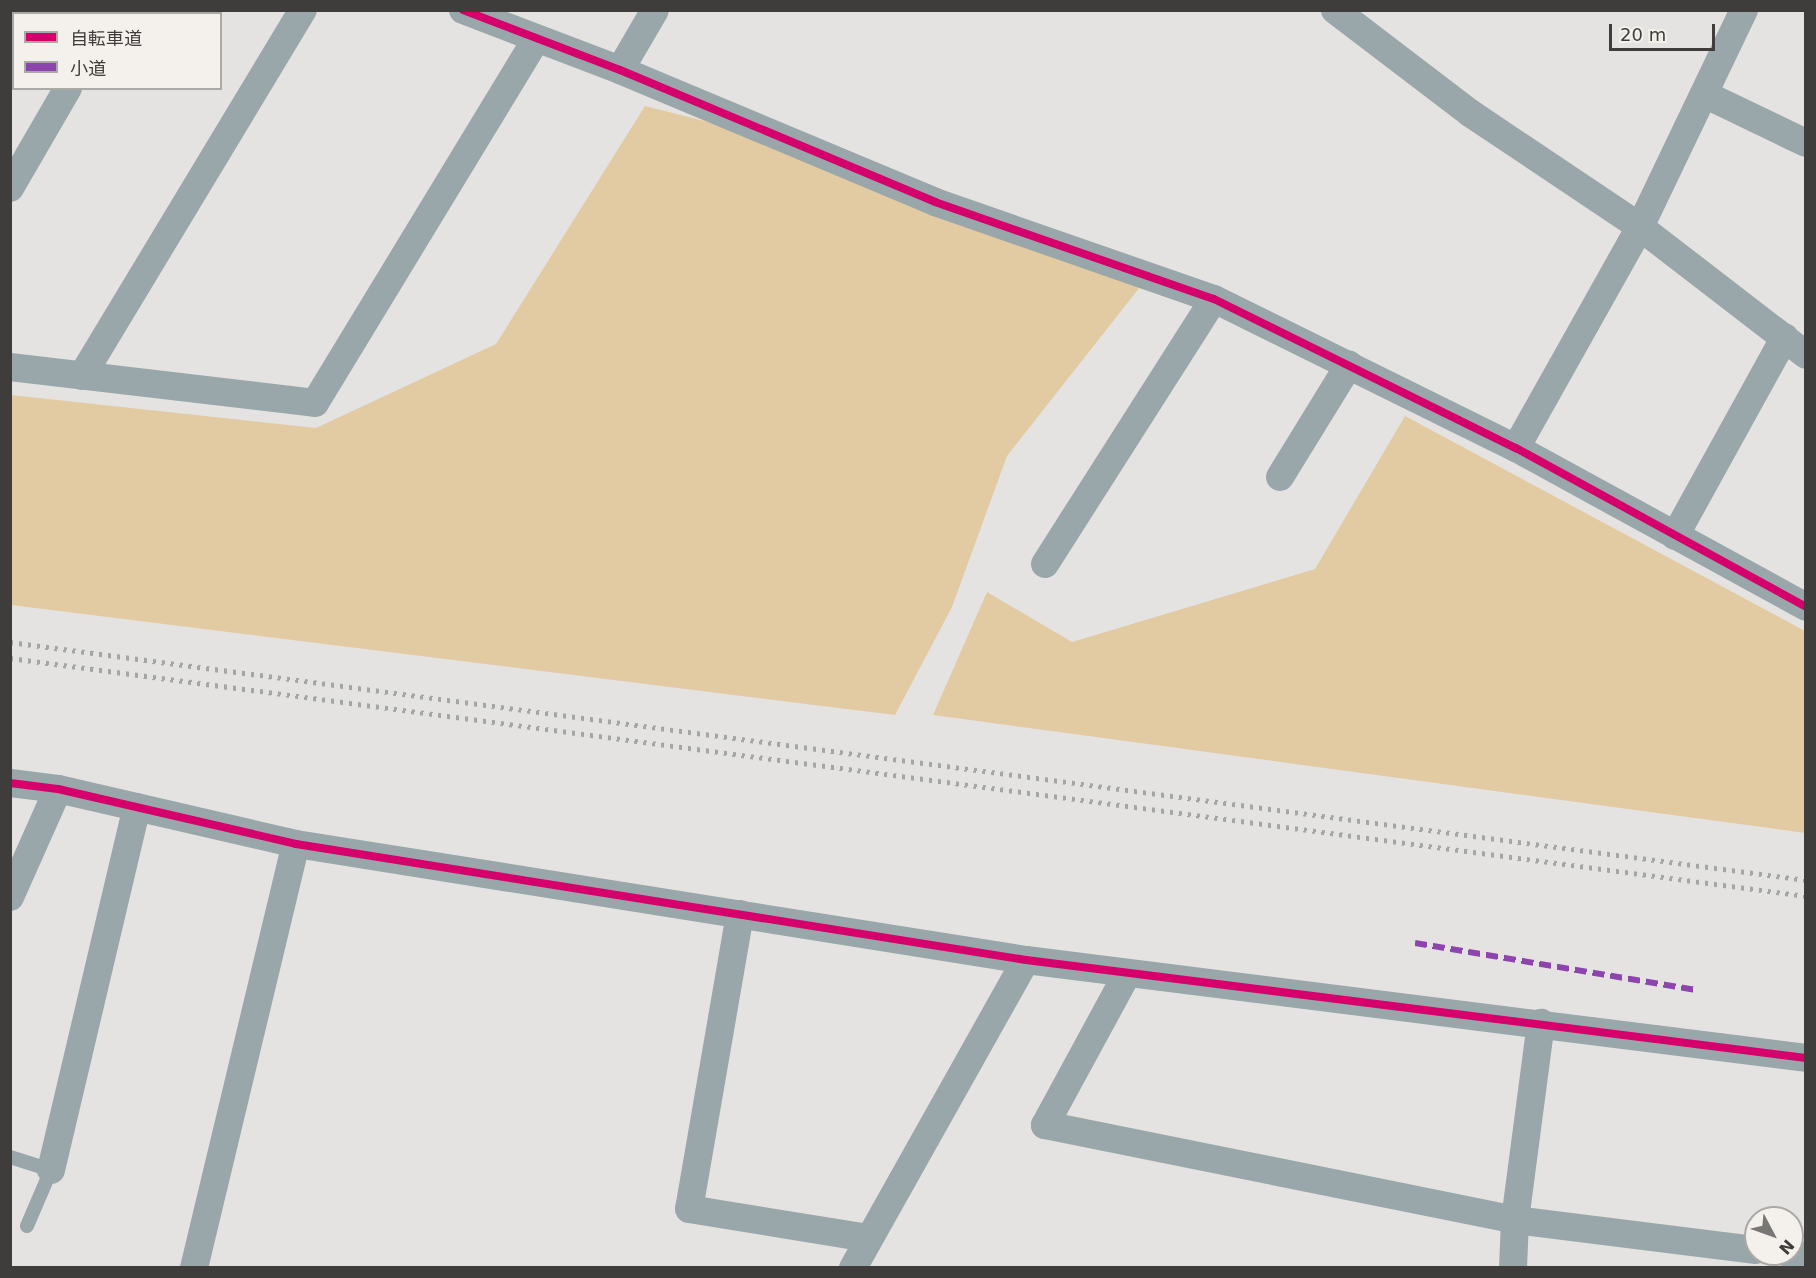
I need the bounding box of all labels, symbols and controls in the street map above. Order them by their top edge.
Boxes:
legend [12,12,222,90]
scale bar [1612,12,1718,50]
text: 20 m [1620,24,1666,45]
text: 自転車道 [70,28,142,49]
text: 小道 [70,58,106,79]
north arrow [1744,1206,1804,1266]
text: N [1775,1236,1798,1258]

